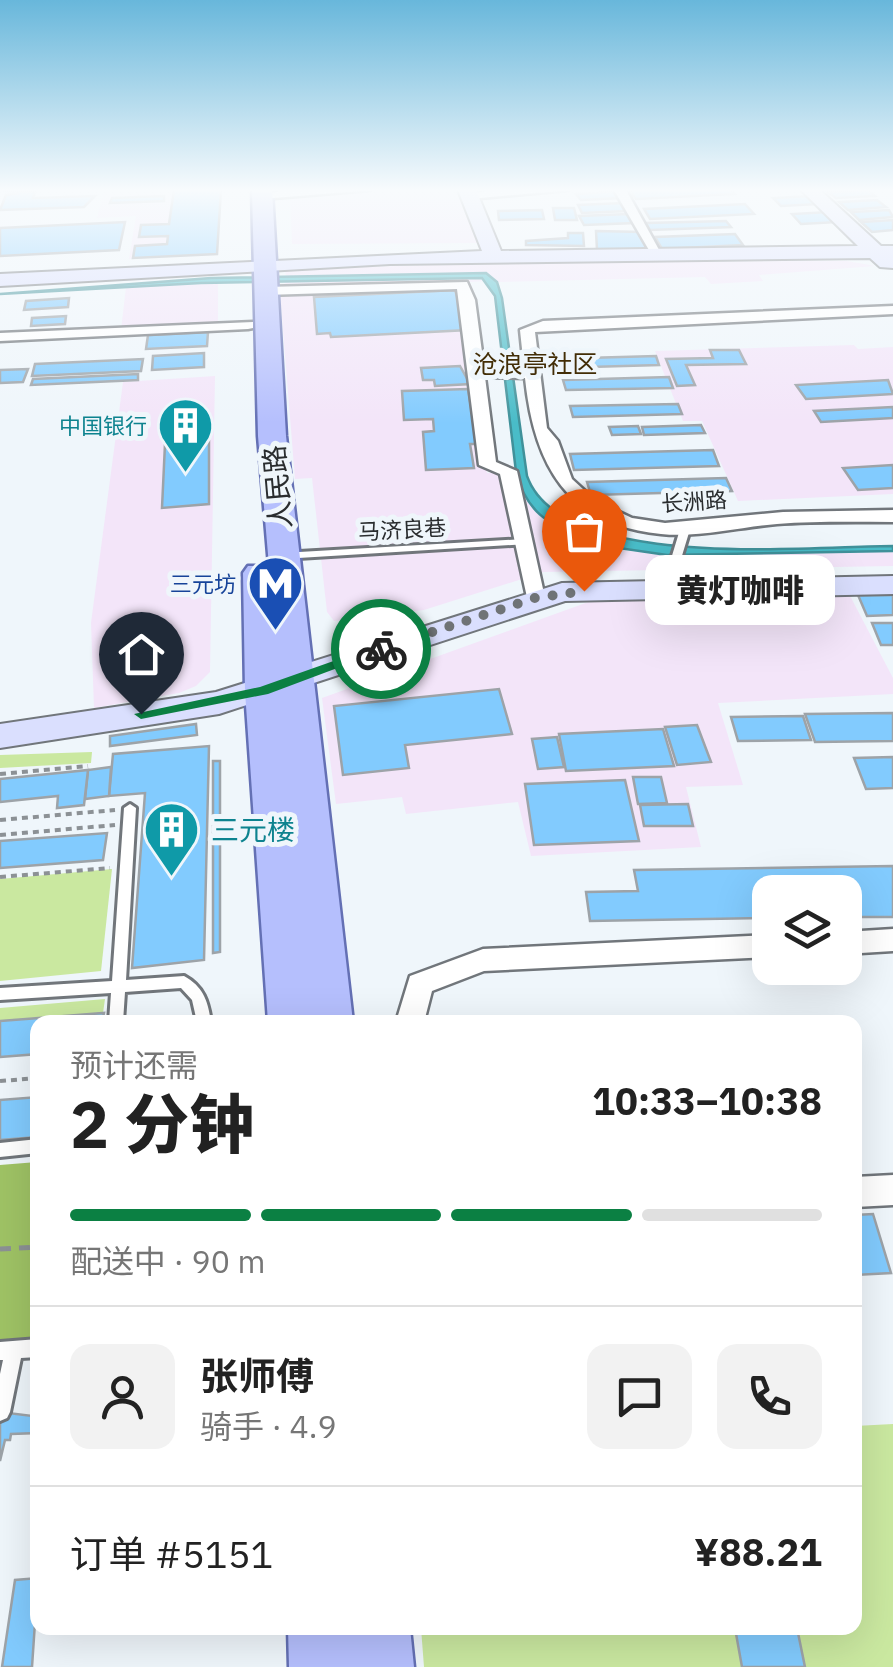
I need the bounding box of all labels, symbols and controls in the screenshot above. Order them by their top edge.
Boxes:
district label: 沧浪亭社区 [472,347,598,380]
building icon: 中国银行 [156,395,216,474]
place label: 中国银行 [59,411,147,440]
street label: 人民路 [255,444,299,530]
street label: 长洲路 [660,484,728,518]
pin [542,489,627,592]
icon: bag [557,504,612,559]
street label: 马济良巷 [357,512,447,546]
metro station icon: 三元坊 [245,553,305,632]
callout: 黄灯咖啡 [644,556,834,626]
place label: 三元坊 [170,569,236,598]
text: 黄灯咖啡 [676,569,804,611]
courier [331,599,431,699]
pin [99,612,184,715]
icon: bike [354,622,409,677]
icon: home [114,627,169,682]
building icon: 三元楼 [142,799,202,878]
place label: 三元楼 [211,811,295,848]
map controls [752,875,862,985]
button: layers [752,875,862,985]
text: 预计还需 [70,1044,198,1086]
text: 10:33–10:38 [592,1076,822,1125]
text: 2 分钟 [70,1081,254,1166]
text: 配送中 · 90 m [70,1240,265,1282]
button: person [70,1344,175,1449]
button: chat [587,1344,692,1449]
button: phone [717,1344,822,1449]
text: 张师傅 [200,1351,314,1400]
text: 骑手 · 4.9 [200,1405,337,1447]
text: ¥88.21 [694,1527,822,1576]
text: 订单 #5151 [70,1529,273,1578]

